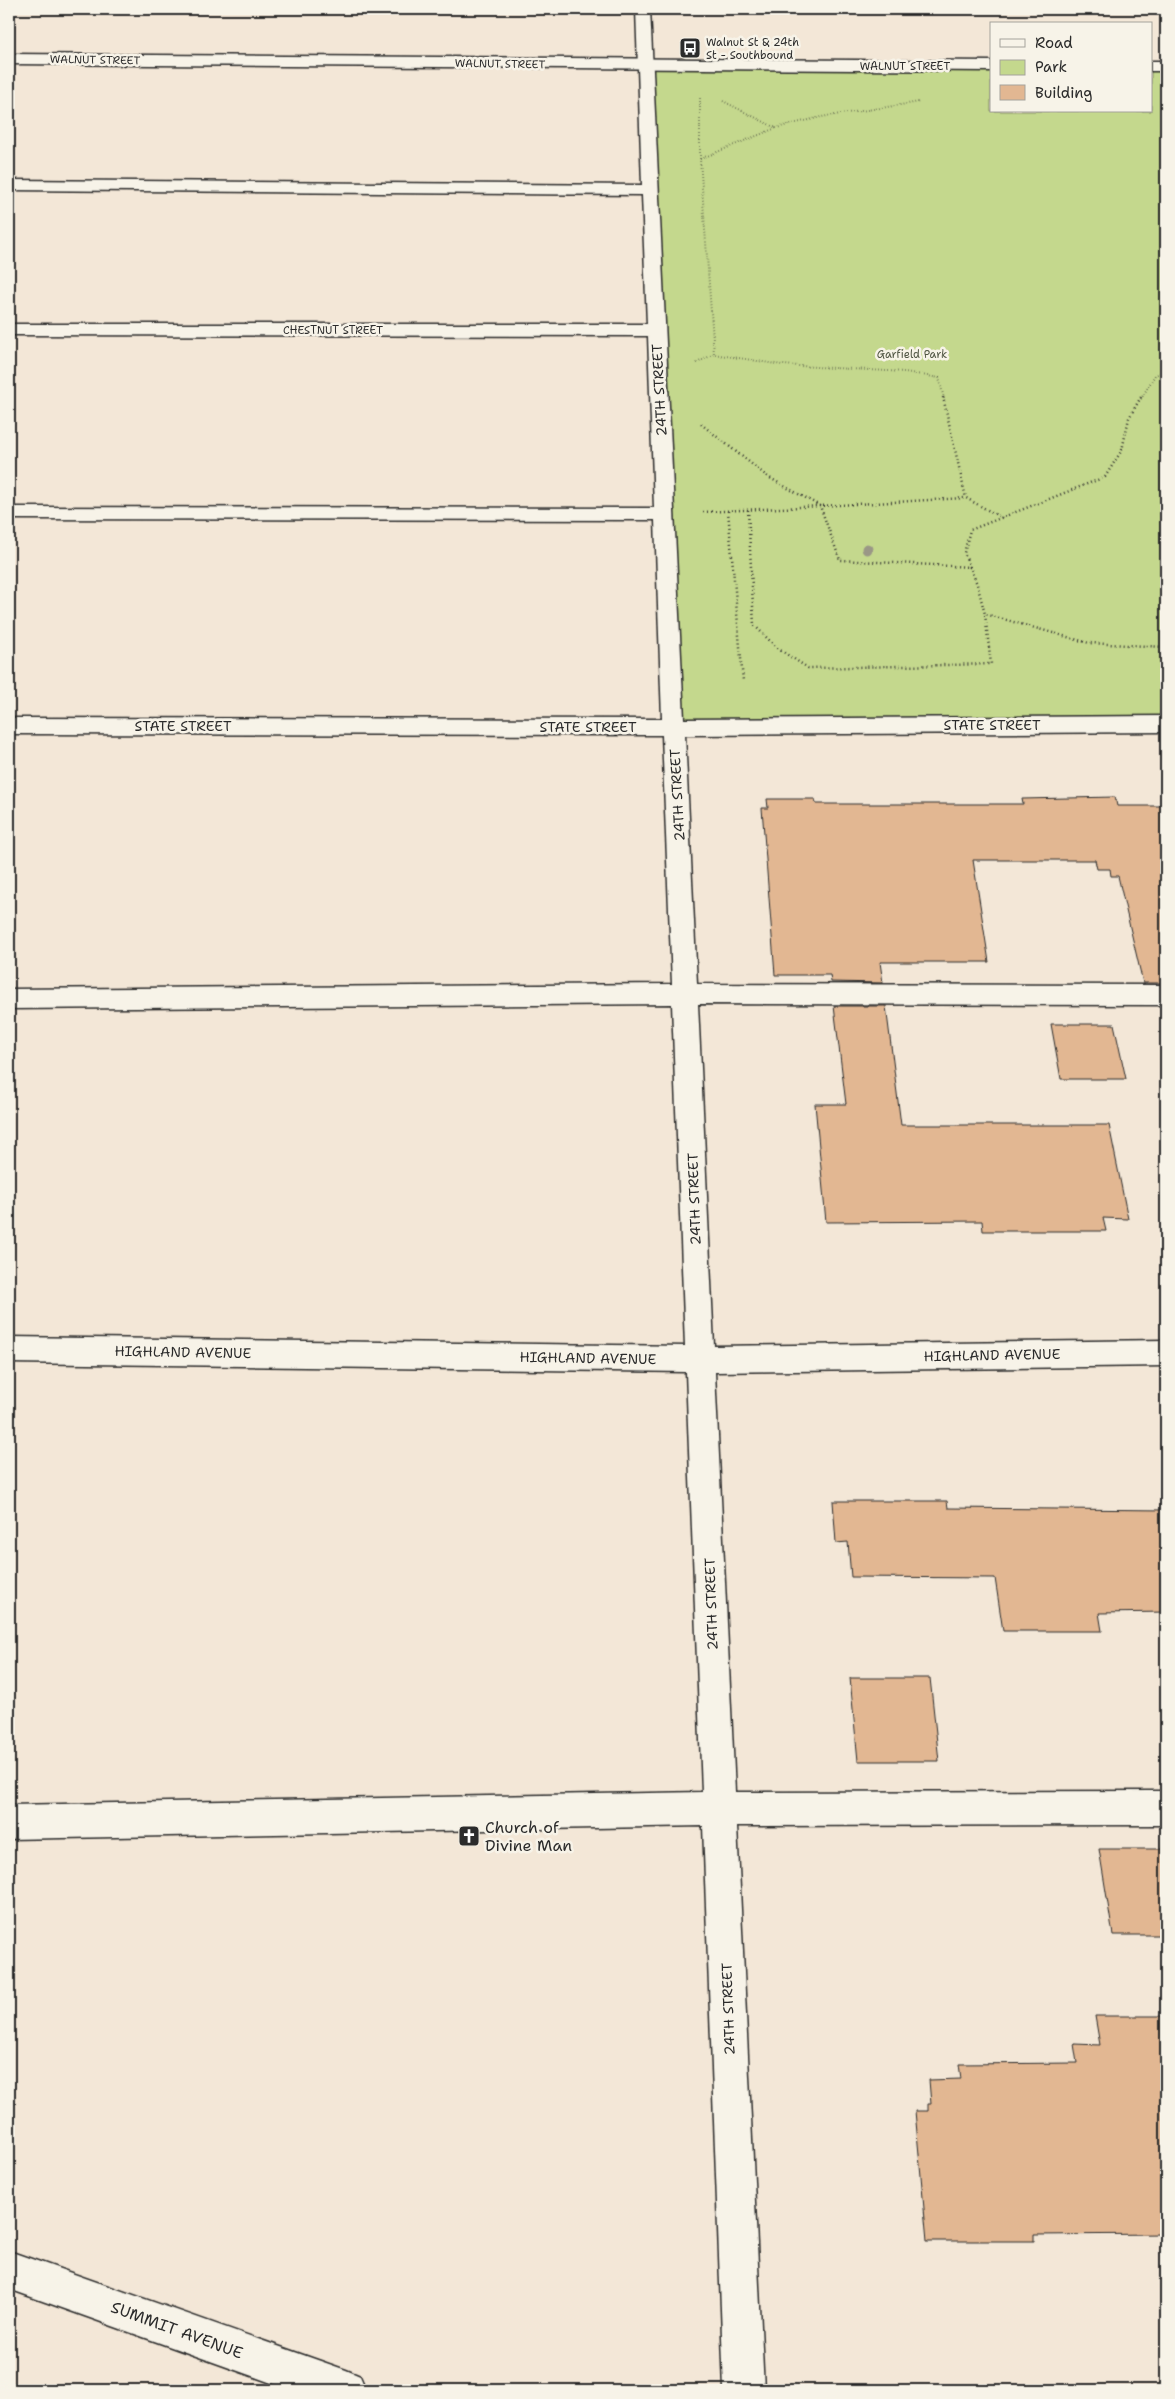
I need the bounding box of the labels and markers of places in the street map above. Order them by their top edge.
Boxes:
place label: Walnut St & 24th St - Southbound [706,35,799,63]
bus stop icon: Walnut St & 24th St - Southbound [678,36,702,60]
place label: Church of Divine Man [485,1817,572,1856]
church icon: Church of Divine Man [457,1824,481,1848]

